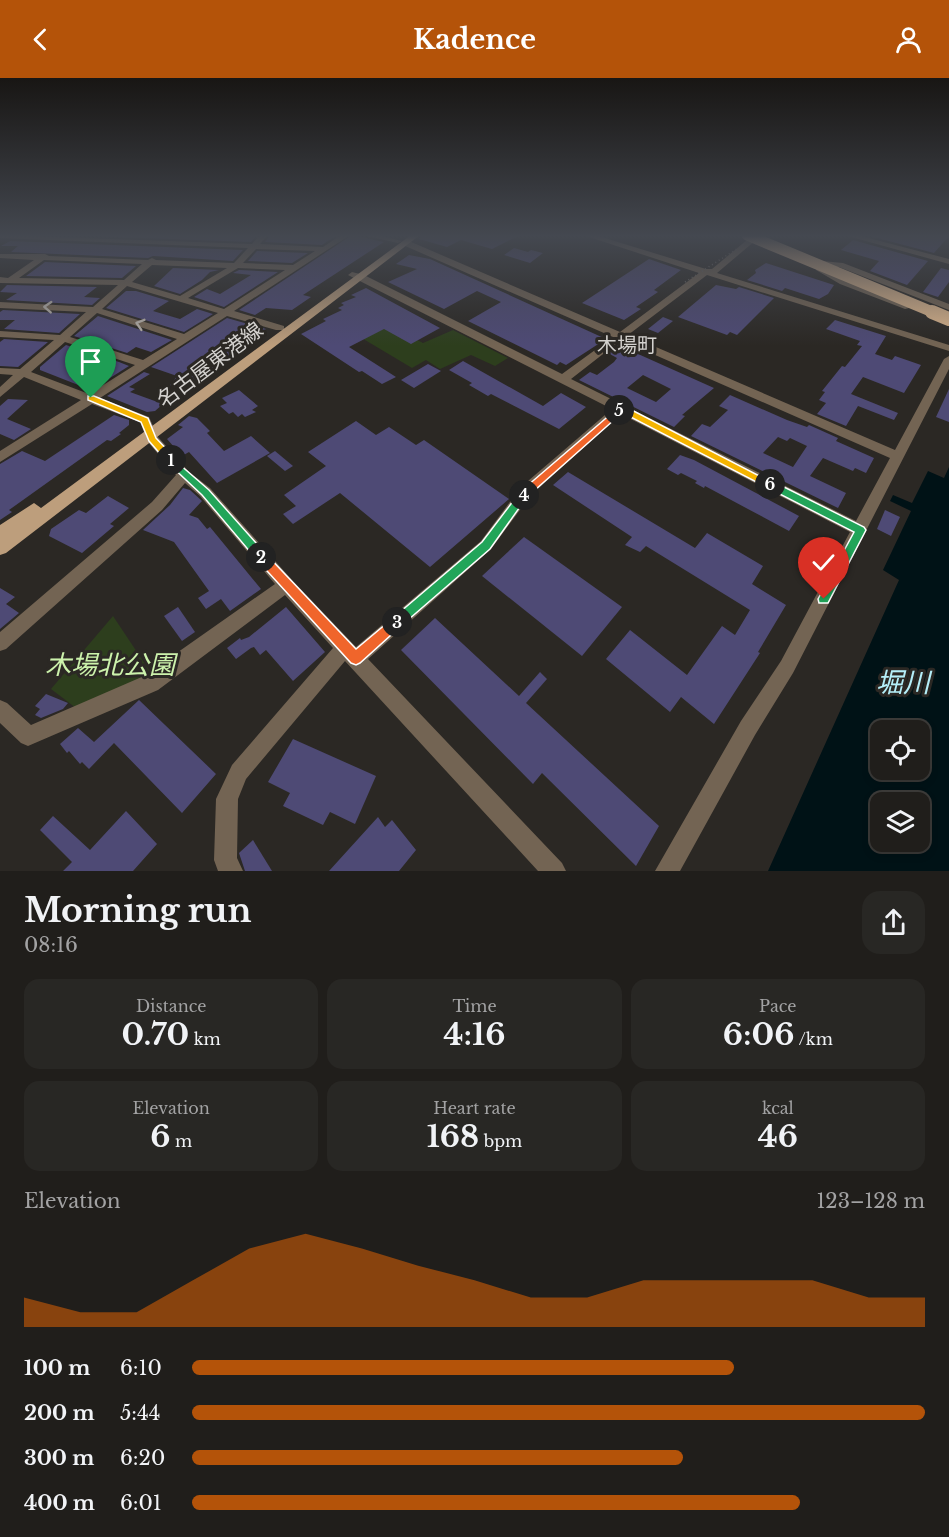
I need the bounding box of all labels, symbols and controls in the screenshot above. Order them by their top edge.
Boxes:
icon: back [24,23,57,56]
text: Kadence [413,23,536,56]
icon: person [892,23,925,56]
one-way arrow [43,301,52,314]
street label: 名古屋東港線 [152,317,268,413]
one-way arrow [135,318,146,331]
district label: 木場町 [597,333,657,357]
pin [65,336,116,398]
icon: arrive [74,345,107,378]
pin: 5 [604,395,634,425]
text: 5 [614,400,624,420]
pin: 1 [156,445,186,475]
text: 1 [168,450,174,470]
pin: 6 [755,469,785,499]
text: 6 [765,474,775,494]
pin: 4 [509,480,539,510]
text: 4 [519,485,529,505]
pin [798,537,849,599]
pin: 2 [246,542,276,572]
icon: check [807,546,840,579]
text: 2 [256,547,266,567]
pin: 3 [382,607,412,637]
text: 3 [392,612,402,632]
park label: 木場北公園 [45,649,179,681]
water label: 堀川 [876,666,933,699]
map controls [870,720,930,852]
button: locate [870,720,930,780]
button: layers [870,792,930,852]
text: Morning run [24,890,252,931]
button: share [862,891,925,954]
text: 08:16 [24,933,78,957]
text: Distance [136,996,206,1016]
text: Time [452,996,497,1016]
text: Pace [759,996,797,1016]
text: 0.70 [122,1016,189,1053]
text: 4:16 [444,1016,505,1053]
text: 6:06 [723,1016,794,1053]
text: km [189,1029,221,1049]
text: /km [794,1029,833,1049]
text: Elevation [133,1098,210,1118]
text: Heart rate [433,1098,516,1118]
text: kcal [762,1098,794,1118]
text: 6 [150,1118,170,1155]
text: 168 [427,1118,479,1155]
text: 46 [758,1118,798,1155]
text: m [170,1131,192,1151]
text: bpm [479,1131,522,1151]
text: Elevation [24,1189,121,1213]
text: 123–128 m [816,1189,925,1213]
text: 100 m [24,1356,90,1380]
text: 6:10 [120,1356,162,1380]
text: 200 m [24,1401,95,1425]
text: 5:44 [120,1401,160,1425]
text: 300 m [24,1446,94,1470]
text: 6:20 [120,1446,165,1470]
text: 400 m [24,1491,95,1515]
text: 6:01 [120,1491,162,1515]

